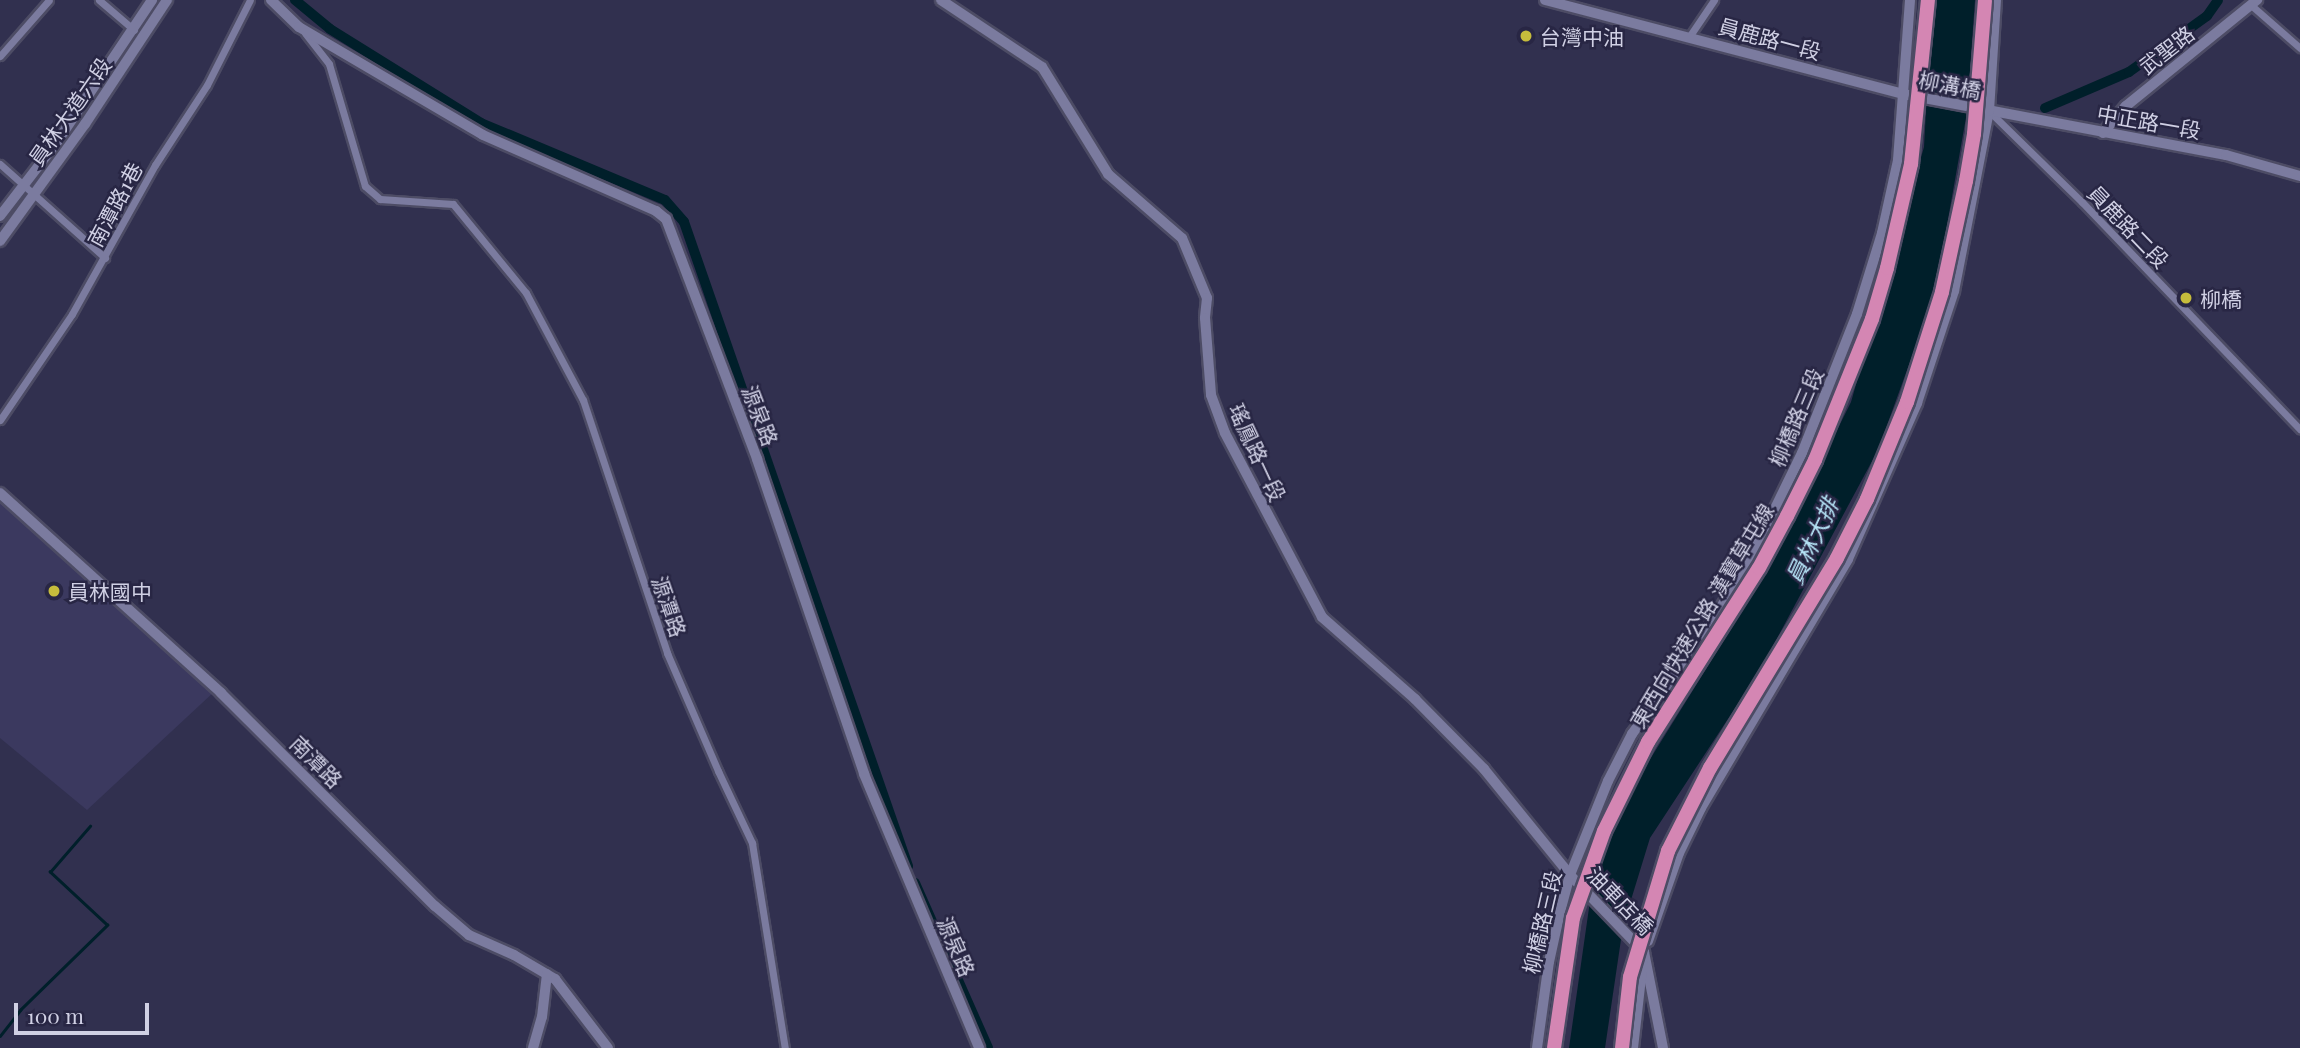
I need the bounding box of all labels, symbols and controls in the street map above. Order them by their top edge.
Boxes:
street label: 員鹿路一段 [1716,12,1824,64]
street label: 武聖路 [2133,20,2199,78]
place label: 台灣中油 [1540,23,1624,49]
marker: 台灣中油 [1518,28,1534,44]
street label: 員林大道六段 [23,52,115,170]
street label: 柳溝橋 [1917,66,1983,102]
street label: 中正路一段 [2095,99,2203,143]
street label: 南潭路1巷 [81,158,147,250]
street label: 員鹿路二段 [2083,179,2175,273]
place label: 柳橋 [2200,285,2242,311]
marker: 柳橋 [2178,290,2194,306]
street label: 柳橋路三段 [1763,364,1827,470]
street label: 源泉路 [738,381,784,449]
street label: 瑤鳳路一段 [1224,399,1292,505]
water label: 員林大排 [1780,493,1844,589]
street label: 東西向快速公路 漢寶草屯線 [1624,498,1778,732]
street label: 源潭路 [648,572,692,640]
place label: 員林國中 [68,578,152,604]
marker: 員林國中 [46,583,62,599]
street label: 南潭路 [286,730,348,792]
street label: 油車店橋 [1583,861,1659,939]
street label: 柳橋路三段 [1517,868,1565,976]
street label: 源泉路 [933,912,981,980]
scale bar [18,988,152,1032]
text: 100 m [27,1001,84,1029]

